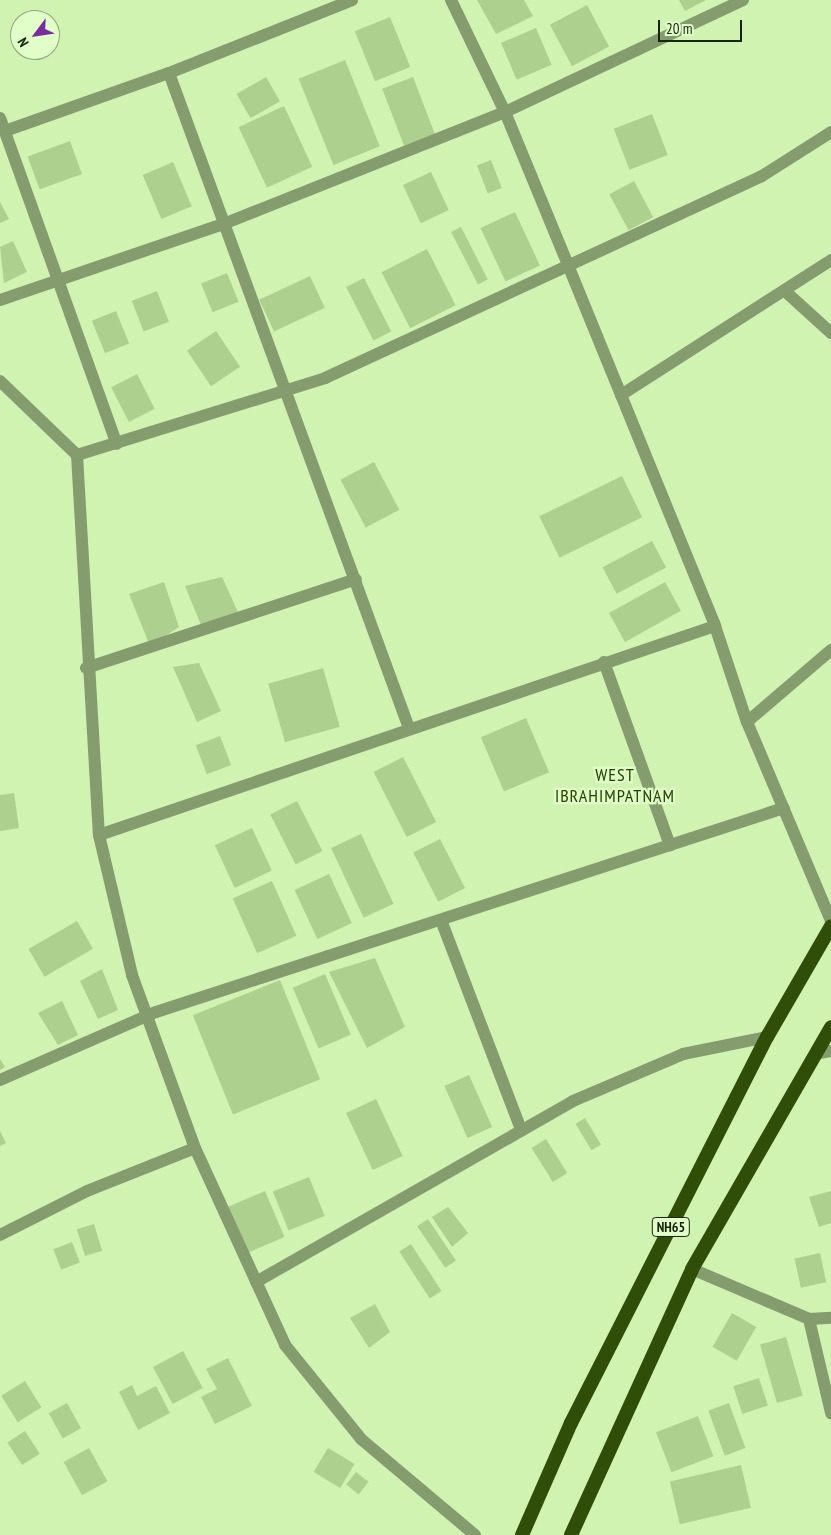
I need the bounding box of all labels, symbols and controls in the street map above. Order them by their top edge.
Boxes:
north arrow [10,10,60,60]
scale bar [661,10,745,42]
text: 20 m [666,19,692,38]
text: N [13,34,33,50]
district label: WEST IBRAHIMPATNAM [553,765,677,808]
road number: NH65 [651,1216,691,1238]

